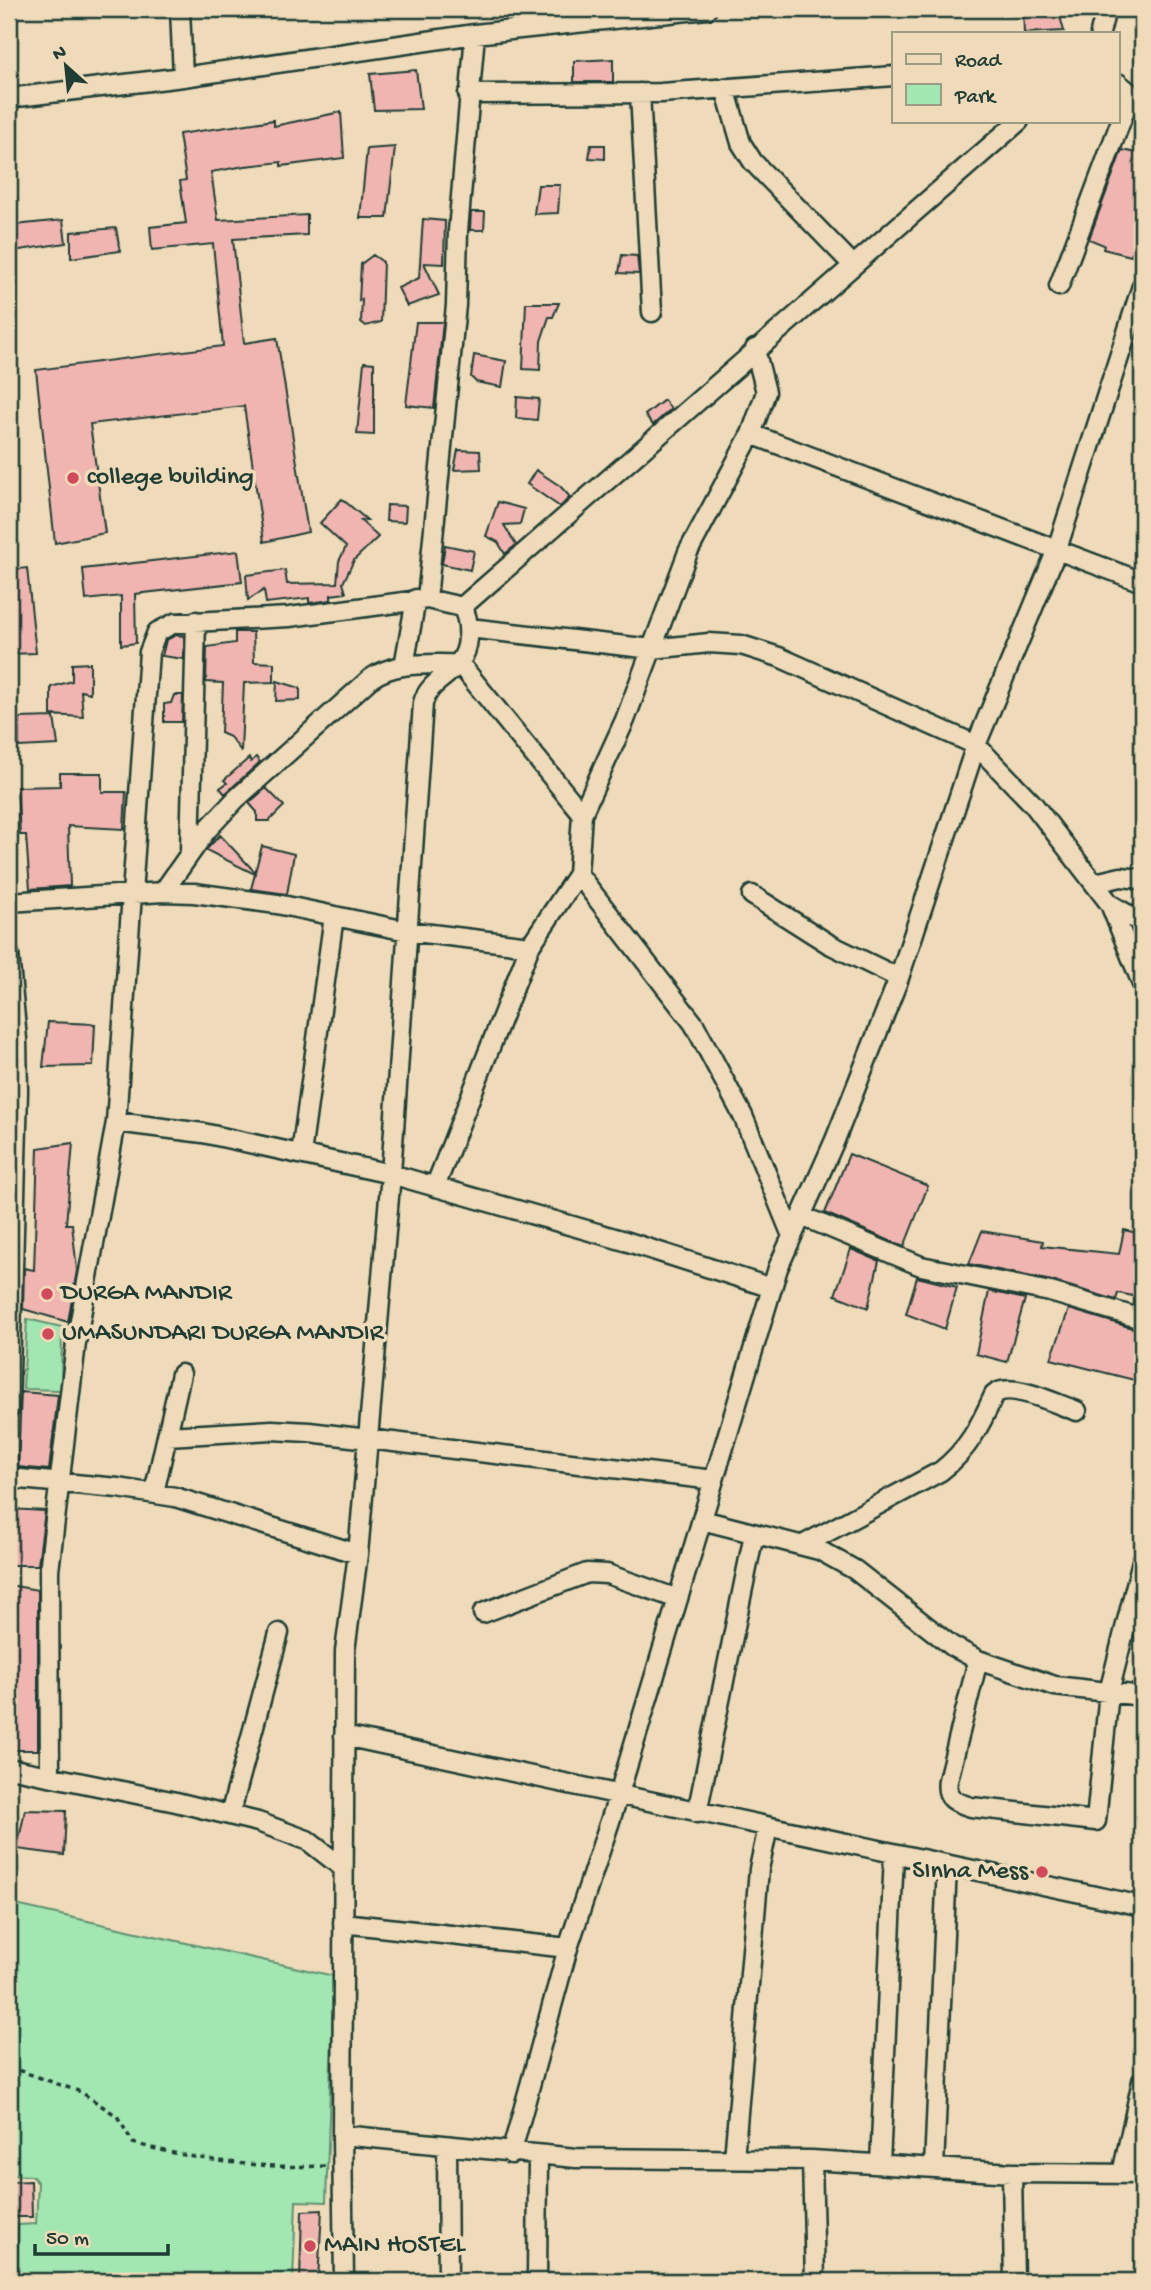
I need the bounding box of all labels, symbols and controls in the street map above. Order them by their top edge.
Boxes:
north arrow [32,32,102,102]
legend [892,32,1120,122]
text: N [49,41,71,67]
text: Road [955,50,1003,75]
text: Park [954,86,998,111]
place label: college building [87,463,254,494]
marker: college building [65,470,81,486]
place label: DURGA MANDIR [59,1279,233,1310]
marker: DURGA MANDIR [39,1286,55,1302]
place label: UMASUNDARI DURGA MANDIR [62,1319,385,1350]
marker: UMASUNDARI DURGA MANDIR [40,1326,56,1342]
place label: SInha Mess [912,1857,1029,1888]
marker: SInha Mess [1034,1864,1050,1880]
scale bar [35,2213,168,2257]
text: 50 m [46,2228,89,2253]
place label: MAIN HOSTEL [324,2231,467,2262]
marker: MAIN HOSTEL [302,2238,318,2254]

